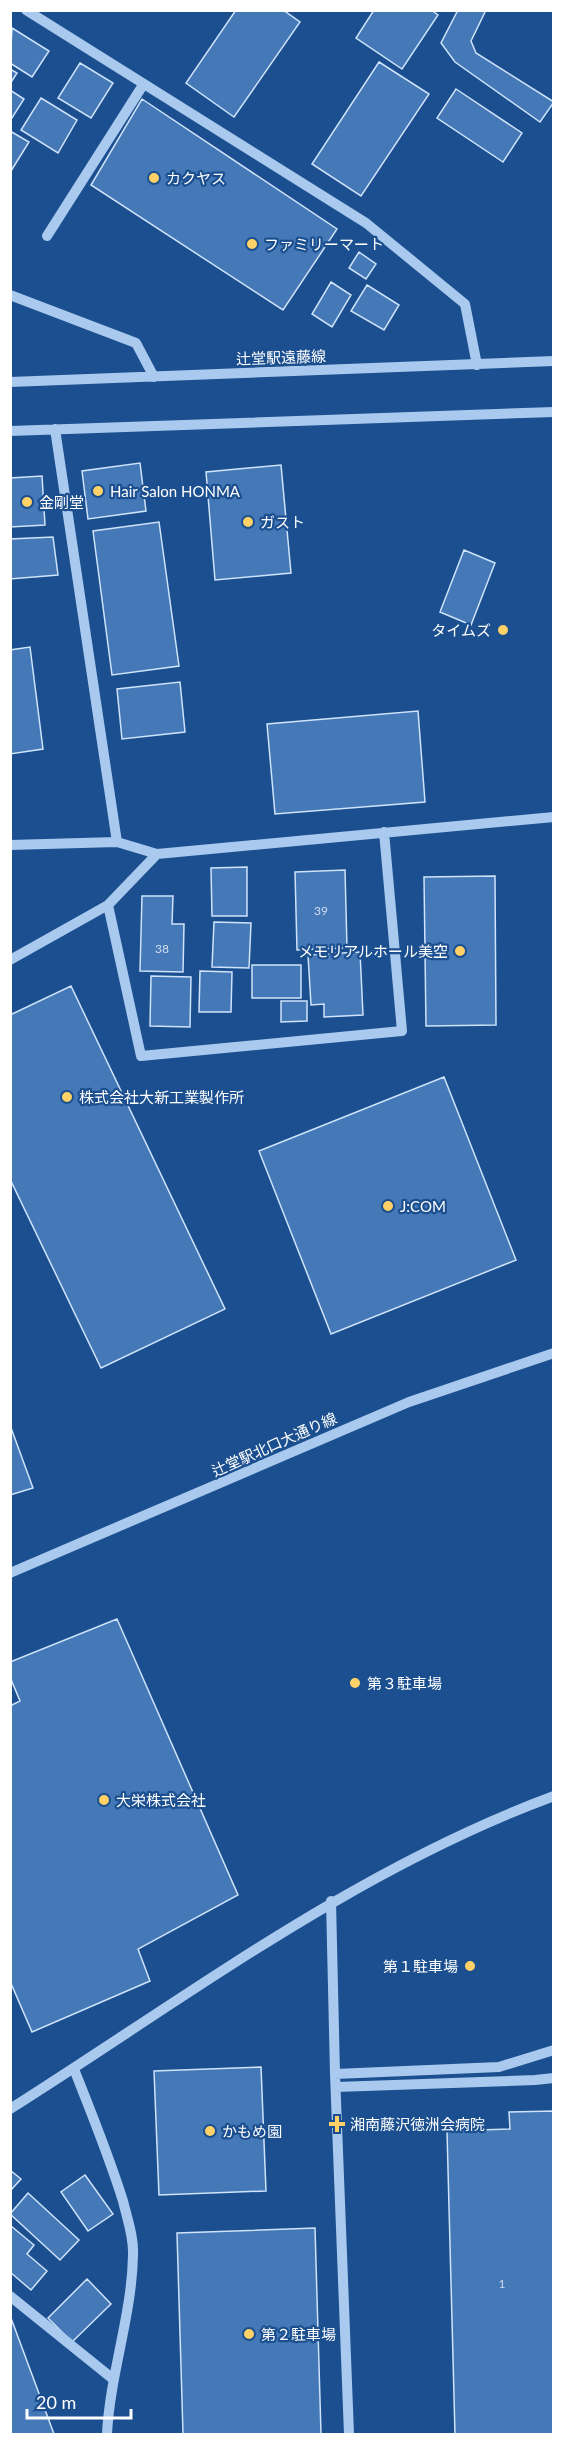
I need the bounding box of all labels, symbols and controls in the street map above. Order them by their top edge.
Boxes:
place label: カクヤス [166,169,226,187]
marker: カクヤス [147,171,161,185]
place label: ファミリーマート [264,235,384,253]
marker: ファミリーマート [245,237,259,251]
street label: 辻堂駅遠藤線 [236,346,326,368]
place label: Hair Salon HONMA [110,482,241,500]
marker: Hair Salon HONMA [91,484,105,498]
place label: 金剛堂 [39,493,84,511]
marker: 金剛堂 [20,495,34,509]
place label: ガスト [260,513,305,531]
marker: ガスト [241,515,255,529]
place label: タイムズ [431,621,491,639]
marker: タイムズ [496,623,510,637]
house number: 39 [314,903,328,918]
house number: 38 [155,941,169,956]
place label: メモリアルホール美空 [298,942,448,960]
marker: メモリアルホール美空 [453,944,467,958]
place label: 株式会社大新工業製作所 [79,1088,244,1106]
marker: 株式会社大新工業製作所 [60,1090,74,1104]
place label: J:COM [400,1197,446,1215]
marker: J:COM [381,1199,395,1213]
street label: 辻堂駅北口大通り線 [209,1408,339,1480]
place label: 第３駐車場 [367,1674,442,1692]
marker: 第３駐車場 [348,1676,362,1690]
place label: 大栄株式会社 [116,1791,206,1809]
marker: 大栄株式会社 [97,1793,111,1807]
place label: 第１駐車場 [383,1957,458,1975]
marker: 第１駐車場 [463,1959,477,1973]
marker: 湘南藤沢徳洲会病院 [328,2115,346,2133]
place label: 湘南藤沢徳洲会病院 [350,2115,485,2133]
place label: かもめ園 [222,2122,282,2140]
marker: かもめ園 [203,2124,217,2138]
house number: 1 [499,2276,506,2291]
place label: 第２駐車場 [261,2325,336,2343]
marker: 第２駐車場 [242,2327,256,2341]
scale bar [27,2382,130,2420]
text: 20 m [36,2391,76,2413]

